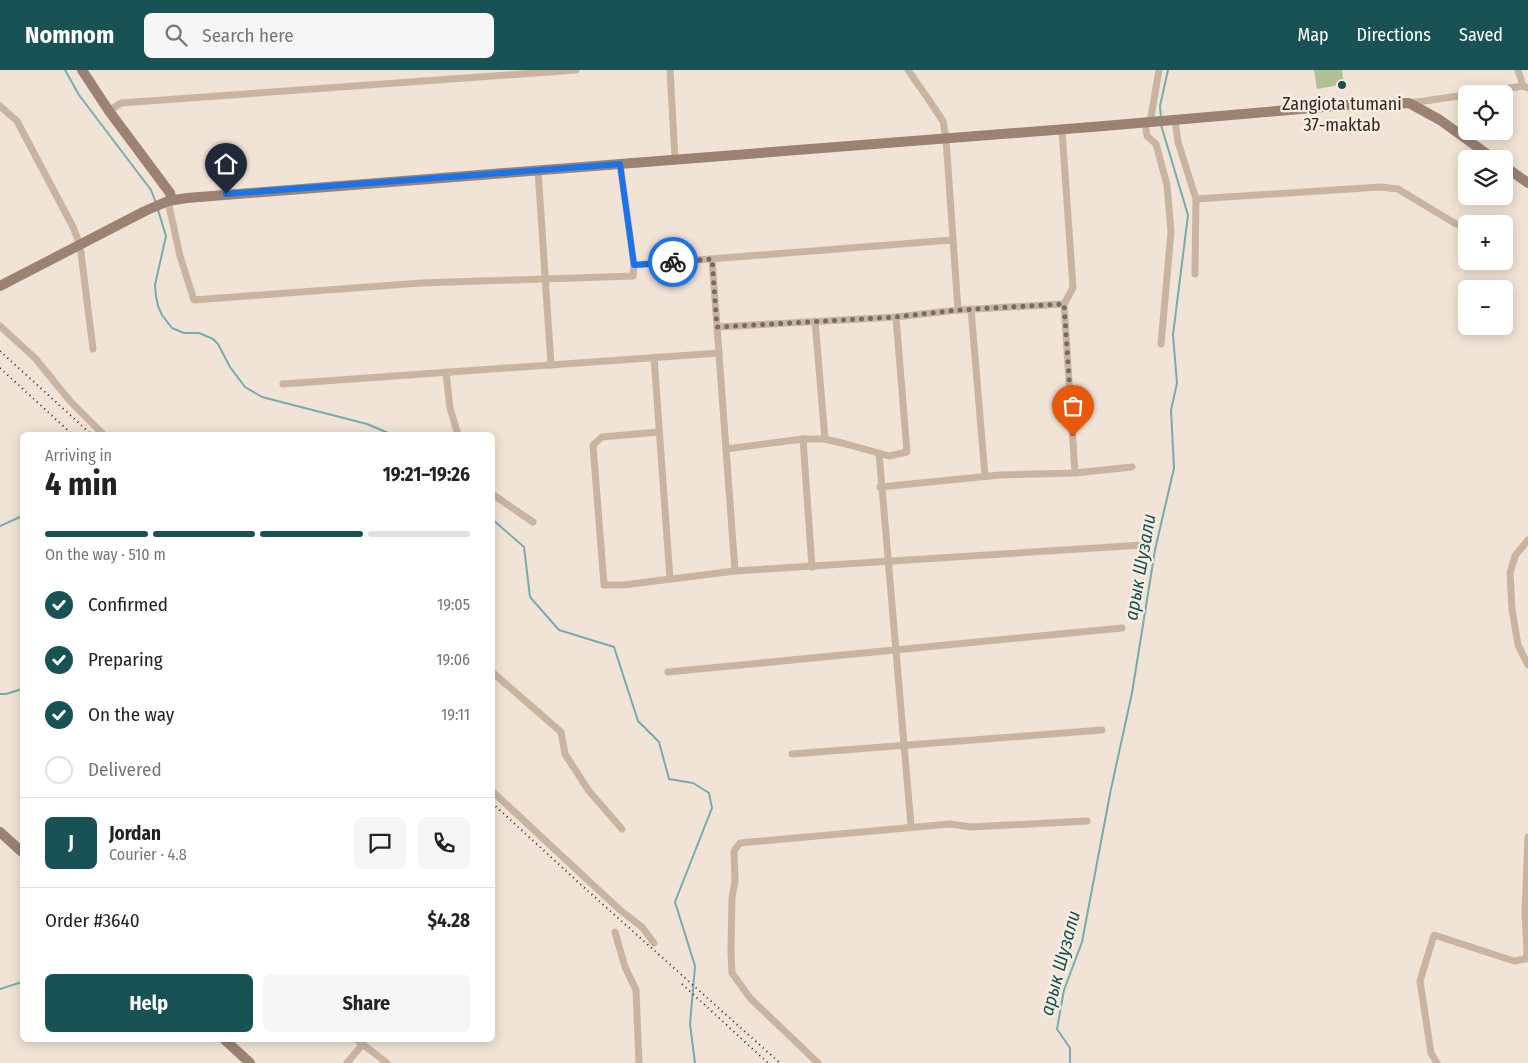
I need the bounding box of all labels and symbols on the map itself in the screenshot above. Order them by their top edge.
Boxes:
marker: Zangiota tumani 37-maktab [1336,79,1348,91]
place label: Zangiota tumani 37-maktab [1282,93,1402,136]
pin [205,143,247,194]
courier [648,237,698,287]
pin [1052,385,1094,436]
water label: арык Шузали [1119,512,1161,622]
water label: арык Шузали [1035,908,1085,1018]

